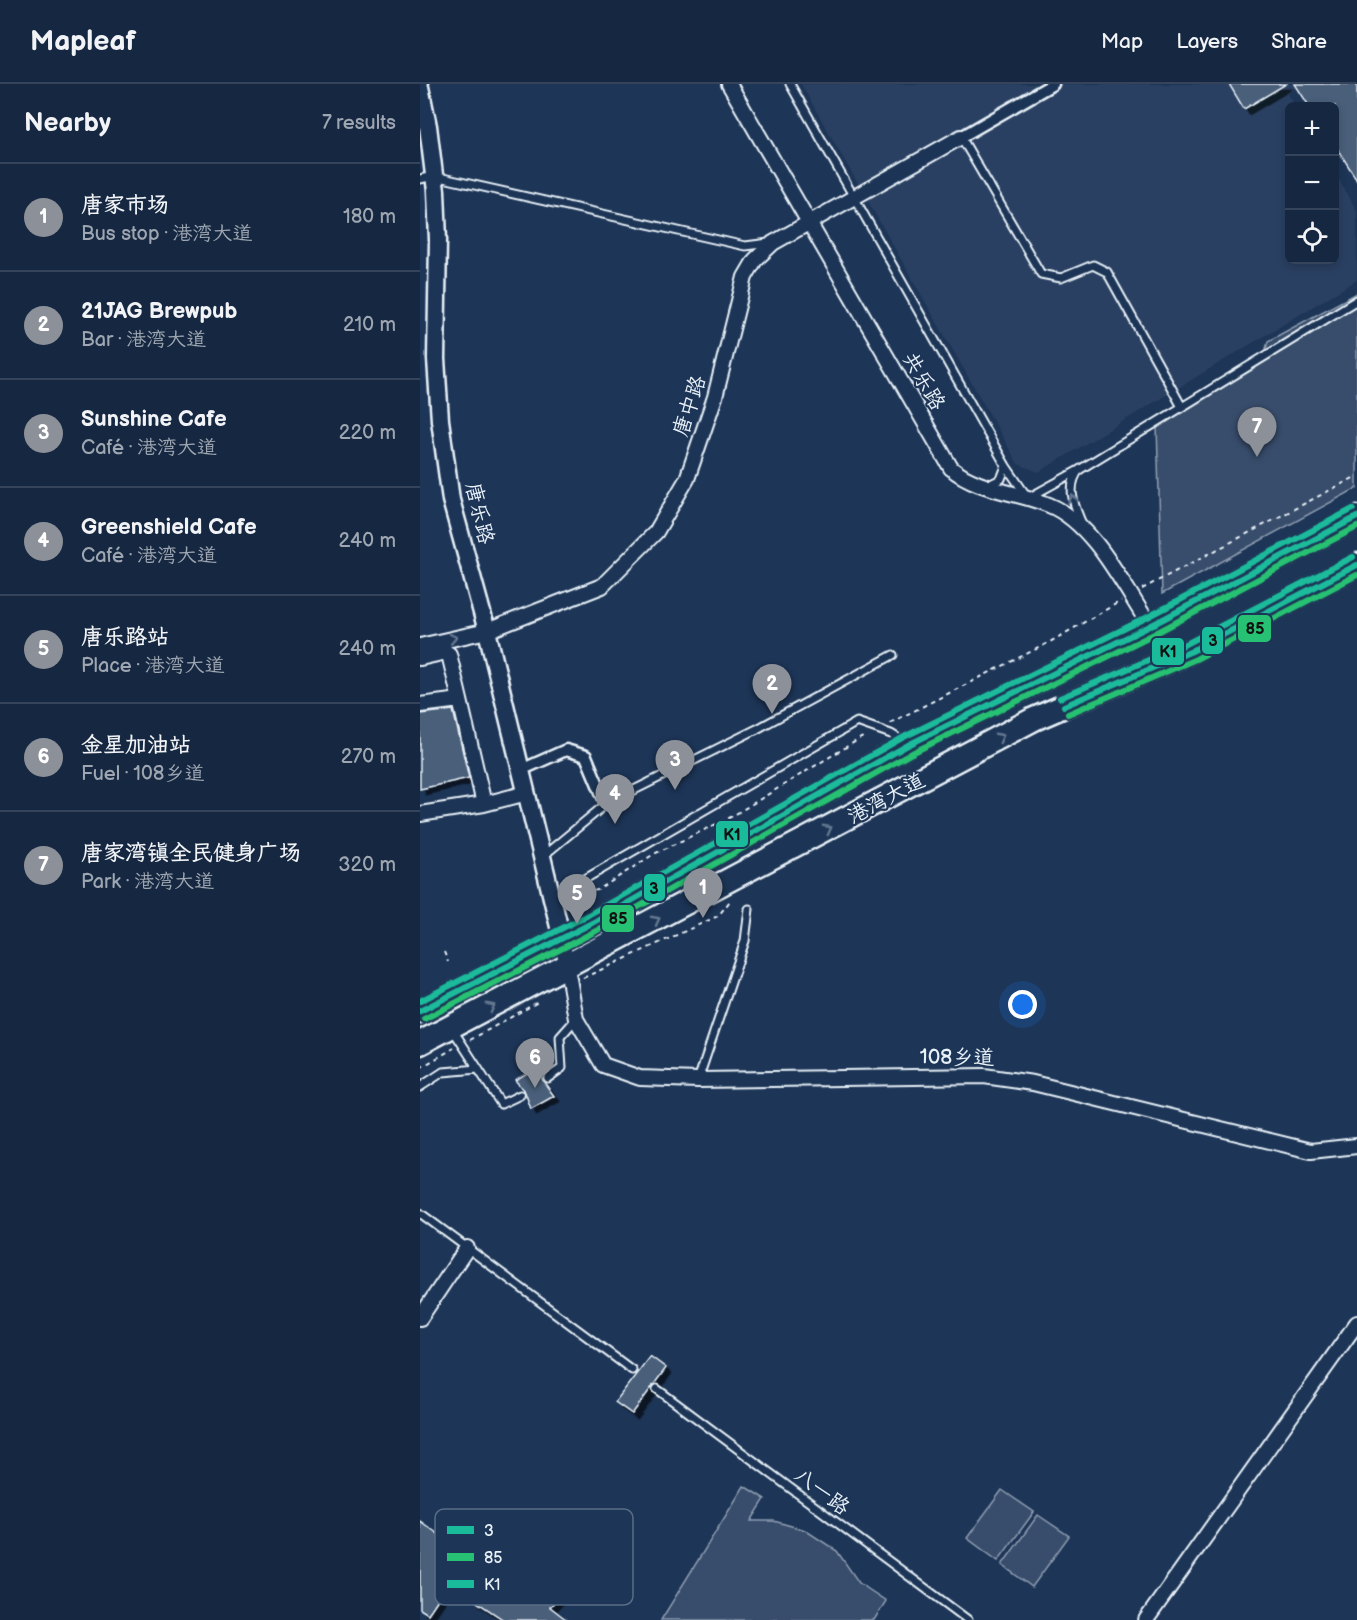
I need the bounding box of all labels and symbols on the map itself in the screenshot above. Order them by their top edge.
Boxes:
street label: 共乐路 [897,348,950,415]
street label: 唐中路 [668,372,711,440]
pin: 7 [1238,408,1276,457]
street label: 唐乐路 [460,480,499,547]
one-way arrow [1068,494,1081,504]
line badge: 85 [1237,614,1272,643]
text: 85 [1246,620,1264,639]
line badge: 3 [1201,626,1224,655]
text: 3 [1208,632,1218,651]
one-way arrow [448,633,458,646]
line badge: K1 [1151,637,1185,666]
text: K1 [1159,643,1177,662]
pin: 2 [752,664,792,714]
one-way arrow [994,733,1004,744]
pin: 3 [656,740,694,790]
street label: 港湾大道 [843,768,929,829]
pin: 4 [596,774,634,824]
line badge: K1 [715,820,749,848]
one-way arrow [822,825,832,836]
text: K1 [723,826,741,845]
pin: 1 [684,868,722,918]
line badge: 3 [643,873,666,902]
pin: 5 [558,874,596,924]
text: 3 [649,880,659,899]
line badge: 85 [601,904,635,933]
text: 85 [609,910,627,929]
one-way arrow [649,916,660,927]
your location [1008,990,1037,1019]
one-way arrow [485,1003,496,1015]
pin: 6 [516,1038,554,1088]
street label: 108乡道 [919,1044,995,1071]
street label: 八一路 [789,1462,854,1520]
legend [435,1509,633,1605]
text: 3 [484,1522,494,1541]
text: 85 [484,1549,503,1568]
text: K1 [484,1576,501,1595]

